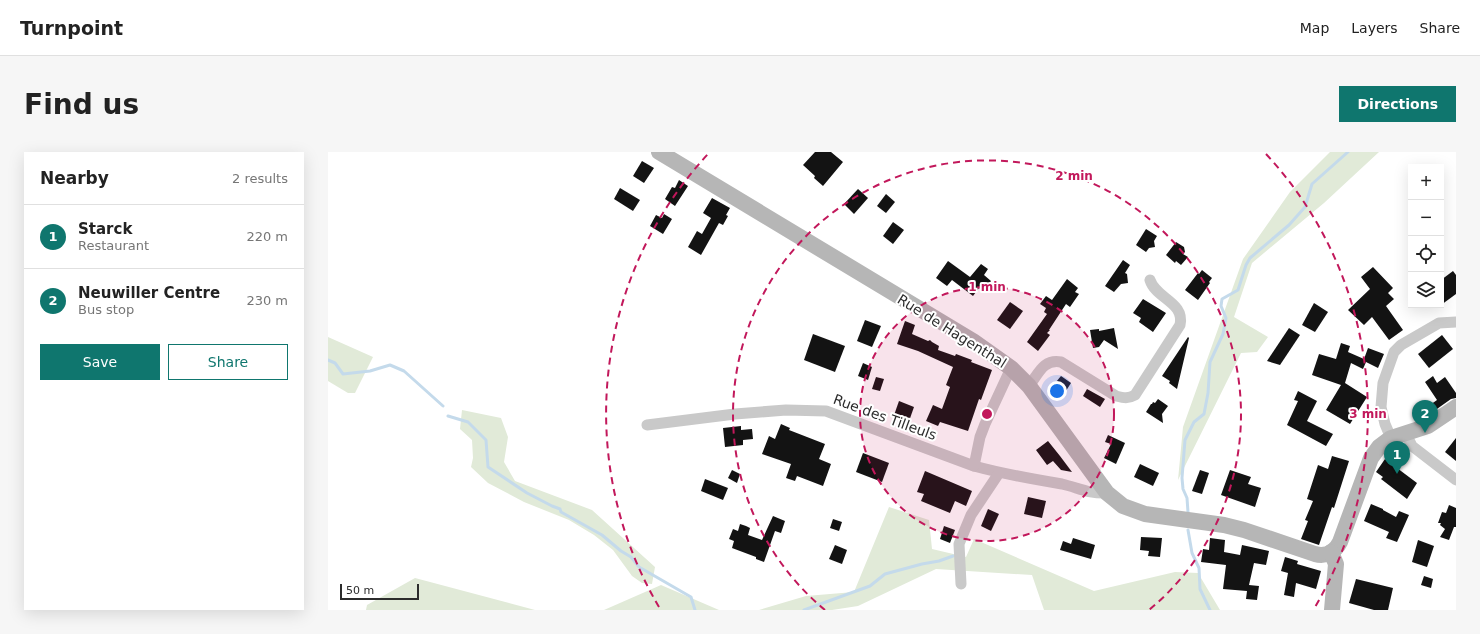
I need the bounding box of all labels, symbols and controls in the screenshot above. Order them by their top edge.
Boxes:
text: Turnpoint [20,17,123,39]
text: Map [1300,20,1329,36]
text: Layers [1351,20,1398,36]
text: Share [1420,20,1460,36]
button: Directions [1339,86,1456,122]
text: Find us [24,88,139,121]
map controls [1408,164,1444,308]
button: + [1408,164,1444,200]
text: Nearby [40,168,109,188]
text: 2 min [1055,169,1093,183]
text: 2 results [232,171,288,186]
button: − [1408,200,1444,236]
text: Starck [78,220,132,238]
text: 1 [48,229,58,244]
text: 220 m [246,229,288,244]
button: locate [1408,236,1444,272]
text: Restaurant [78,238,149,253]
button: layers [1408,272,1444,308]
text: 1 min [968,280,1006,294]
text: Neuwiller Centre [78,284,220,302]
street label: Rue de Hagenthal [895,291,1009,371]
text: 2 [48,293,58,308]
text: 230 m [246,293,288,308]
text: Bus stop [78,302,134,317]
button: Save [40,344,160,380]
button: Share [168,344,288,380]
your location [1047,381,1067,401]
street label: Rue des Tilleuls [831,391,939,443]
pin: 2 [1412,400,1438,433]
centre of rings [980,407,994,421]
text: 3 min [1349,407,1387,421]
pin: 1 [1384,441,1410,474]
scale bar [340,582,419,601]
text: 50 m [346,584,374,597]

